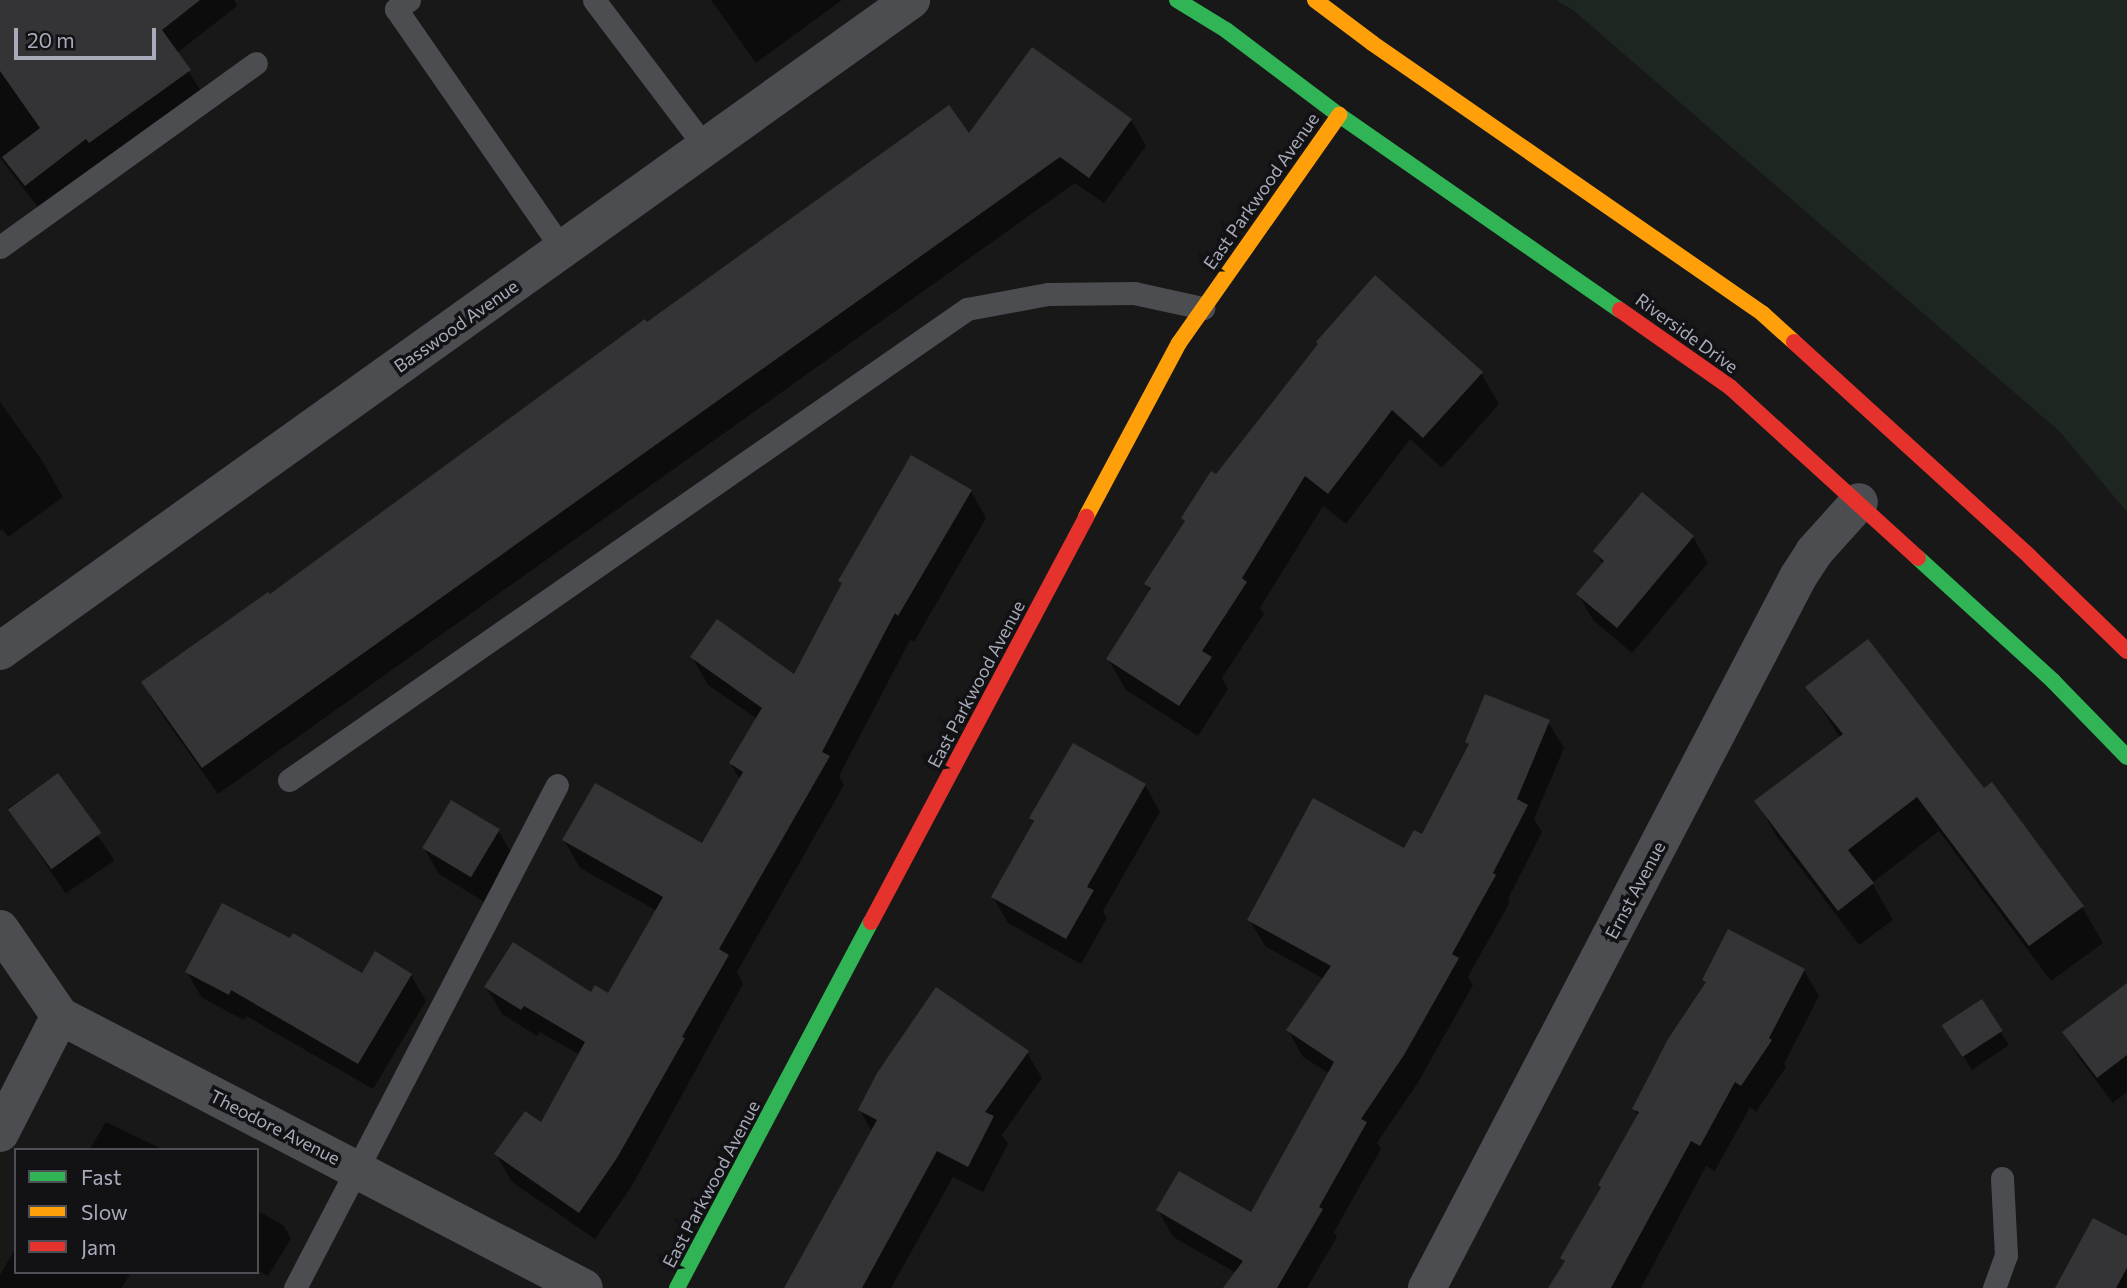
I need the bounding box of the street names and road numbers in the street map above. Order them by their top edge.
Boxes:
street label: East Parkwood Avenue [1199,109,1323,273]
street label: Basswood Avenue [390,275,522,377]
street label: Riverside Drive [1631,289,1743,377]
street label: East Parkwood Avenue [923,597,1029,771]
street label: Ernst Avenue [1600,838,1670,942]
street label: Theodore Avenue [206,1085,344,1169]
street label: East Parkwood Avenue [658,1097,764,1271]

